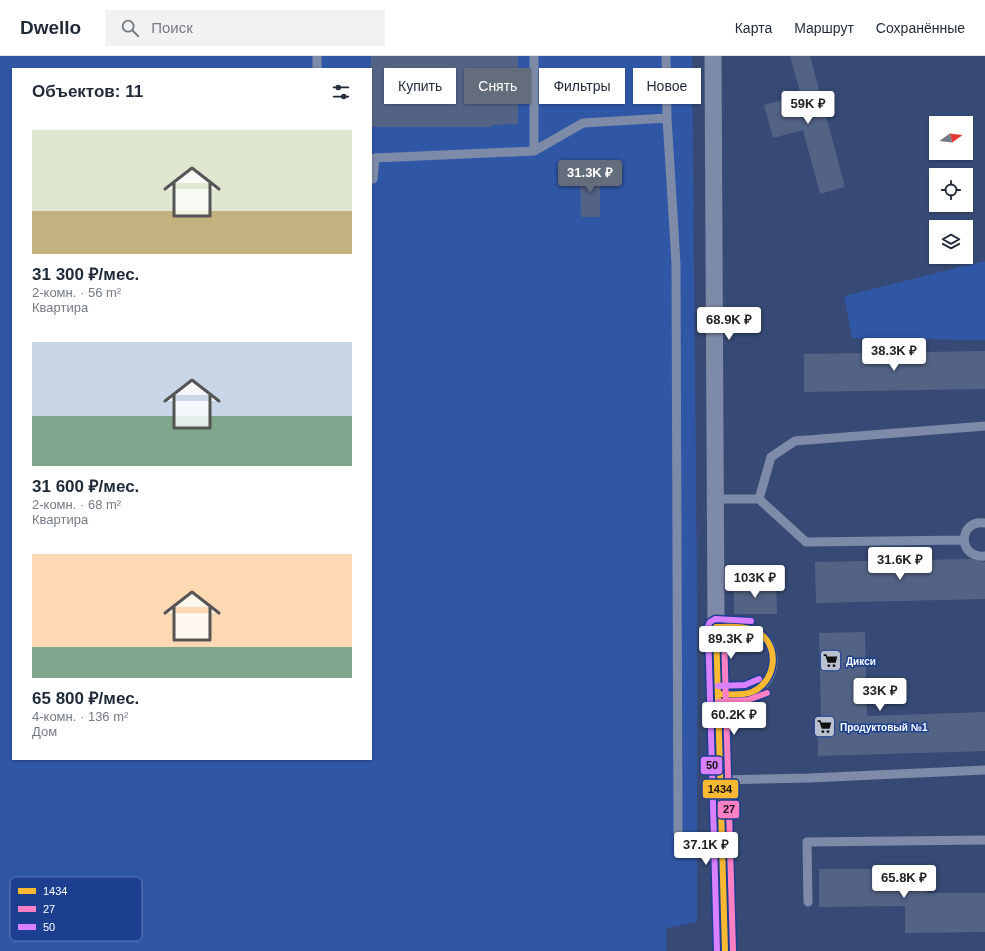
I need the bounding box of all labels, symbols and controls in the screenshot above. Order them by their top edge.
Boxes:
search box [105,10,385,46]
text: Dwello [20,17,81,38]
icon: search [119,17,141,39]
text: Поиск [151,19,193,36]
text: Карта [735,20,772,36]
text: Маршрут [794,20,854,36]
text: Сохранённые [876,20,965,36]
chip: Купить [384,68,456,104]
chip: Снять [464,68,531,104]
chip: Фильтры [539,68,625,104]
chip: Новое [633,68,701,104]
icon: filters [330,81,352,103]
text: Объектов: 11 [32,82,143,101]
pin: 59K ₽ [780,91,836,125]
text: 59K ₽ [790,96,826,111]
north arrow [929,116,973,160]
map controls [929,116,973,264]
icon: home [156,156,228,228]
pin: 31.3K ₽ [553,160,627,194]
text: 31.3K ₽ [567,165,613,180]
button: locate [929,168,973,212]
button: layers [929,220,973,264]
text: 31 300 ₽/мес. [32,265,139,284]
text: 2-комн. · 56 m² [32,285,121,300]
text: Квартира [32,300,88,315]
pin: 68.9K ₽ [692,307,766,341]
text: 68.9K ₽ [706,312,752,327]
pin: 38.3K ₽ [857,338,931,372]
text: 38.3K ₽ [871,343,917,358]
icon: home [156,368,228,440]
text: 31 600 ₽/мес. [32,477,139,496]
text: 2-комн. · 68 m² [32,497,121,512]
text: Квартира [32,512,88,527]
pin: 31.6K ₽ [863,547,937,581]
text: 31.6K ₽ [877,552,923,567]
pin: 103K ₽ [722,565,788,599]
text: 103K ₽ [734,570,776,585]
icon: home [156,580,228,652]
pin: 89.3K ₽ [694,626,768,660]
text: 89.3K ₽ [708,631,754,646]
supermarket icon: Дикси [818,648,844,674]
place label: Дикси [846,656,876,667]
pin: 33K ₽ [852,678,908,712]
text: 33K ₽ [862,683,898,698]
text: 65 800 ₽/мес. [32,689,139,708]
pin: 60.2K ₽ [697,702,771,736]
text: 60.2K ₽ [711,707,757,722]
text: 4-комн. · 136 m² [32,709,128,724]
supermarket icon: Продуктовый №1 [812,714,838,740]
place label: Продуктовый №1 [840,722,928,733]
text: Дом [32,724,57,739]
line badge: 50 [700,756,723,775]
text: 50 [706,759,718,771]
line badge: 1434 [702,779,739,799]
text: 1434 [708,783,733,795]
line badge: 27 [717,800,740,819]
text: 27 [723,803,735,815]
pin: 37.1K ₽ [669,832,743,866]
text: 37.1K ₽ [683,837,729,852]
pin: 65.8K ₽ [867,865,941,899]
text: 65.8K ₽ [881,870,927,885]
legend [10,877,142,941]
text: 1434 [43,885,67,897]
text: 27 [43,903,55,915]
text: 50 [43,921,55,933]

